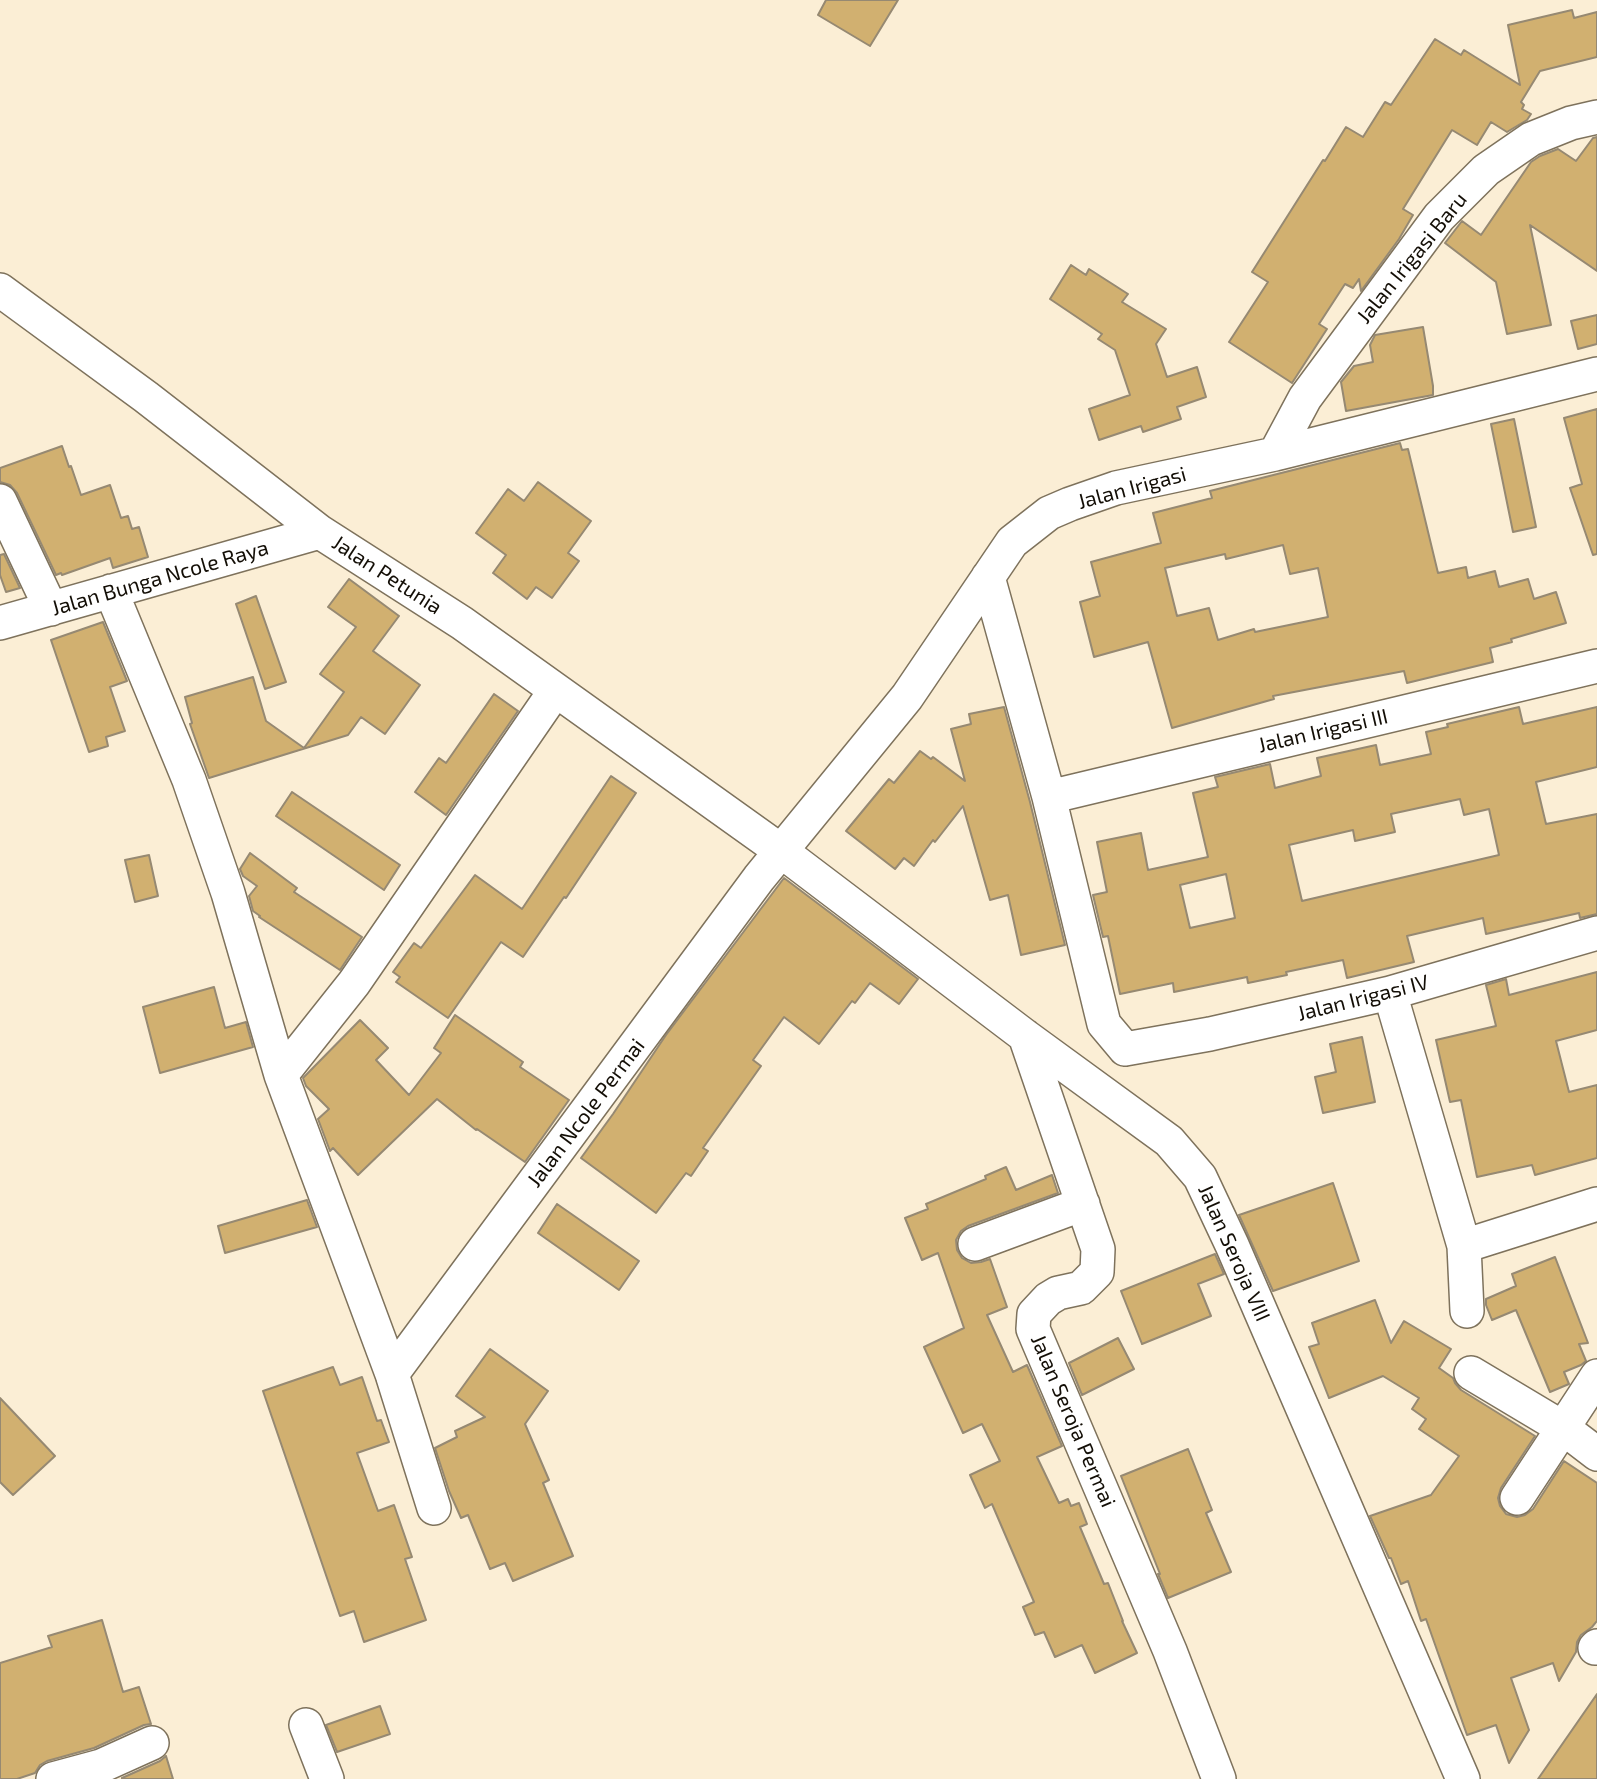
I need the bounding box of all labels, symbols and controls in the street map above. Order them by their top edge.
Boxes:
street label: Jalan Irigasi Baru [1352,187,1472,329]
street label: Jalan Irigasi [1075,461,1189,515]
street label: Jalan Petunia [327,530,447,620]
street label: Jalan Bunga Ncole Raya [49,535,271,621]
street label: Jalan Irigasi III [1256,704,1390,758]
street label: Jalan Irigasi IV [1295,970,1431,1026]
street label: Jalan Ncole Permai [522,1034,650,1192]
street label: Jalan Seroja VIII [1193,1181,1275,1325]
street label: Jalan Seroja Permai [1025,1331,1121,1511]

